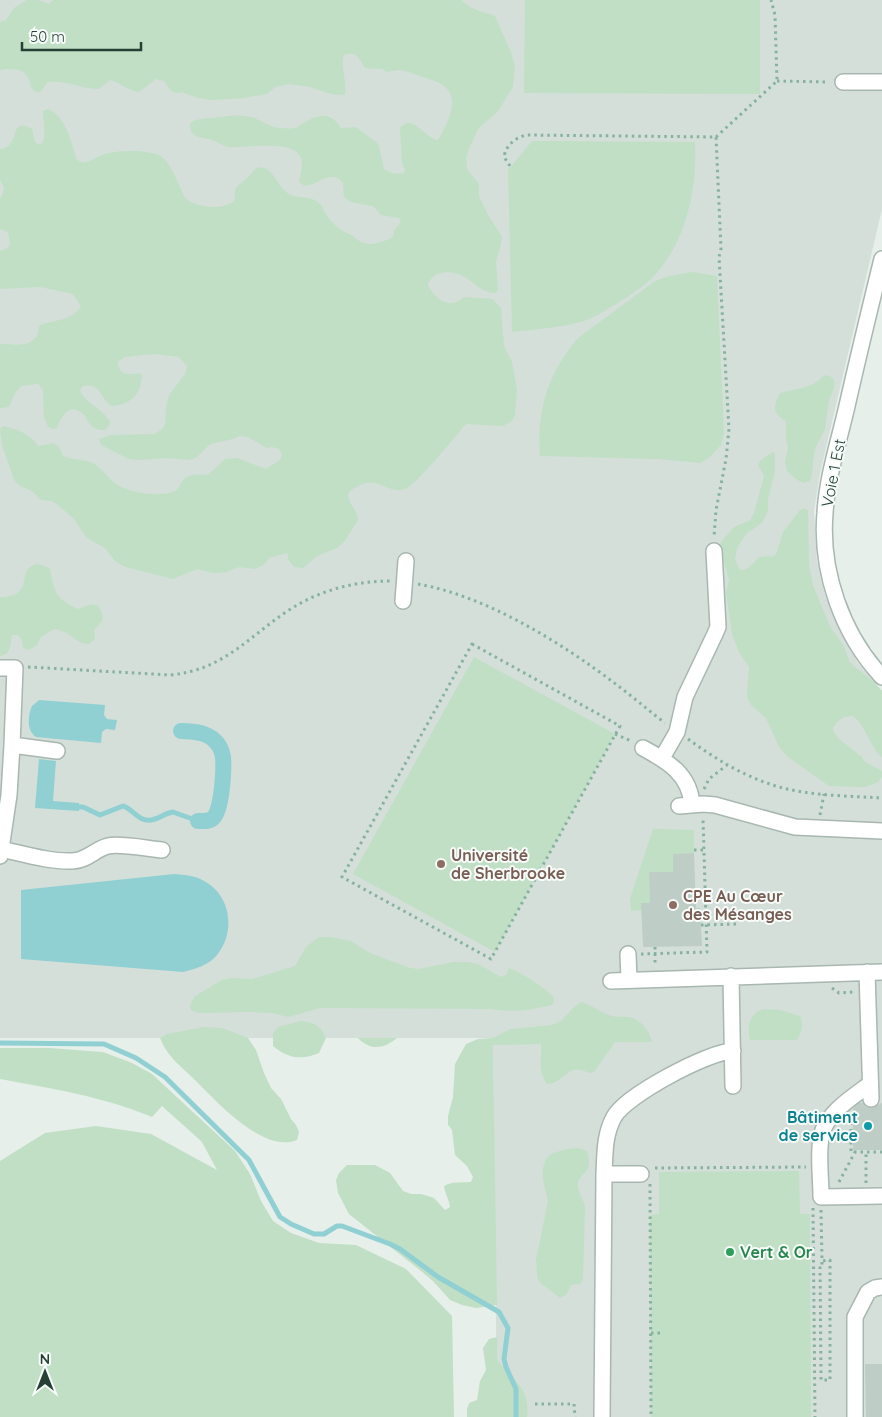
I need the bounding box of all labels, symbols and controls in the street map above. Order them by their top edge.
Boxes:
scale bar [22,20,141,52]
text: 50 m [30,27,65,46]
street label: Voie 1 Est [817,437,849,509]
place label: Université de Sherbrooke [451,845,565,883]
marker: Université de Sherbrooke [435,858,447,870]
place label: CPE Au Cœur des Mésanges [683,886,792,924]
marker: CPE Au Cœur des Mésanges [667,899,679,911]
place label: Bâtiment de service [779,1107,858,1145]
marker: Bâtiment de service [862,1120,874,1132]
place label: Vert & Or [740,1242,813,1262]
marker: Vert & Or [724,1246,736,1258]
north arrow [20,1347,70,1397]
text: N [40,1350,50,1368]

